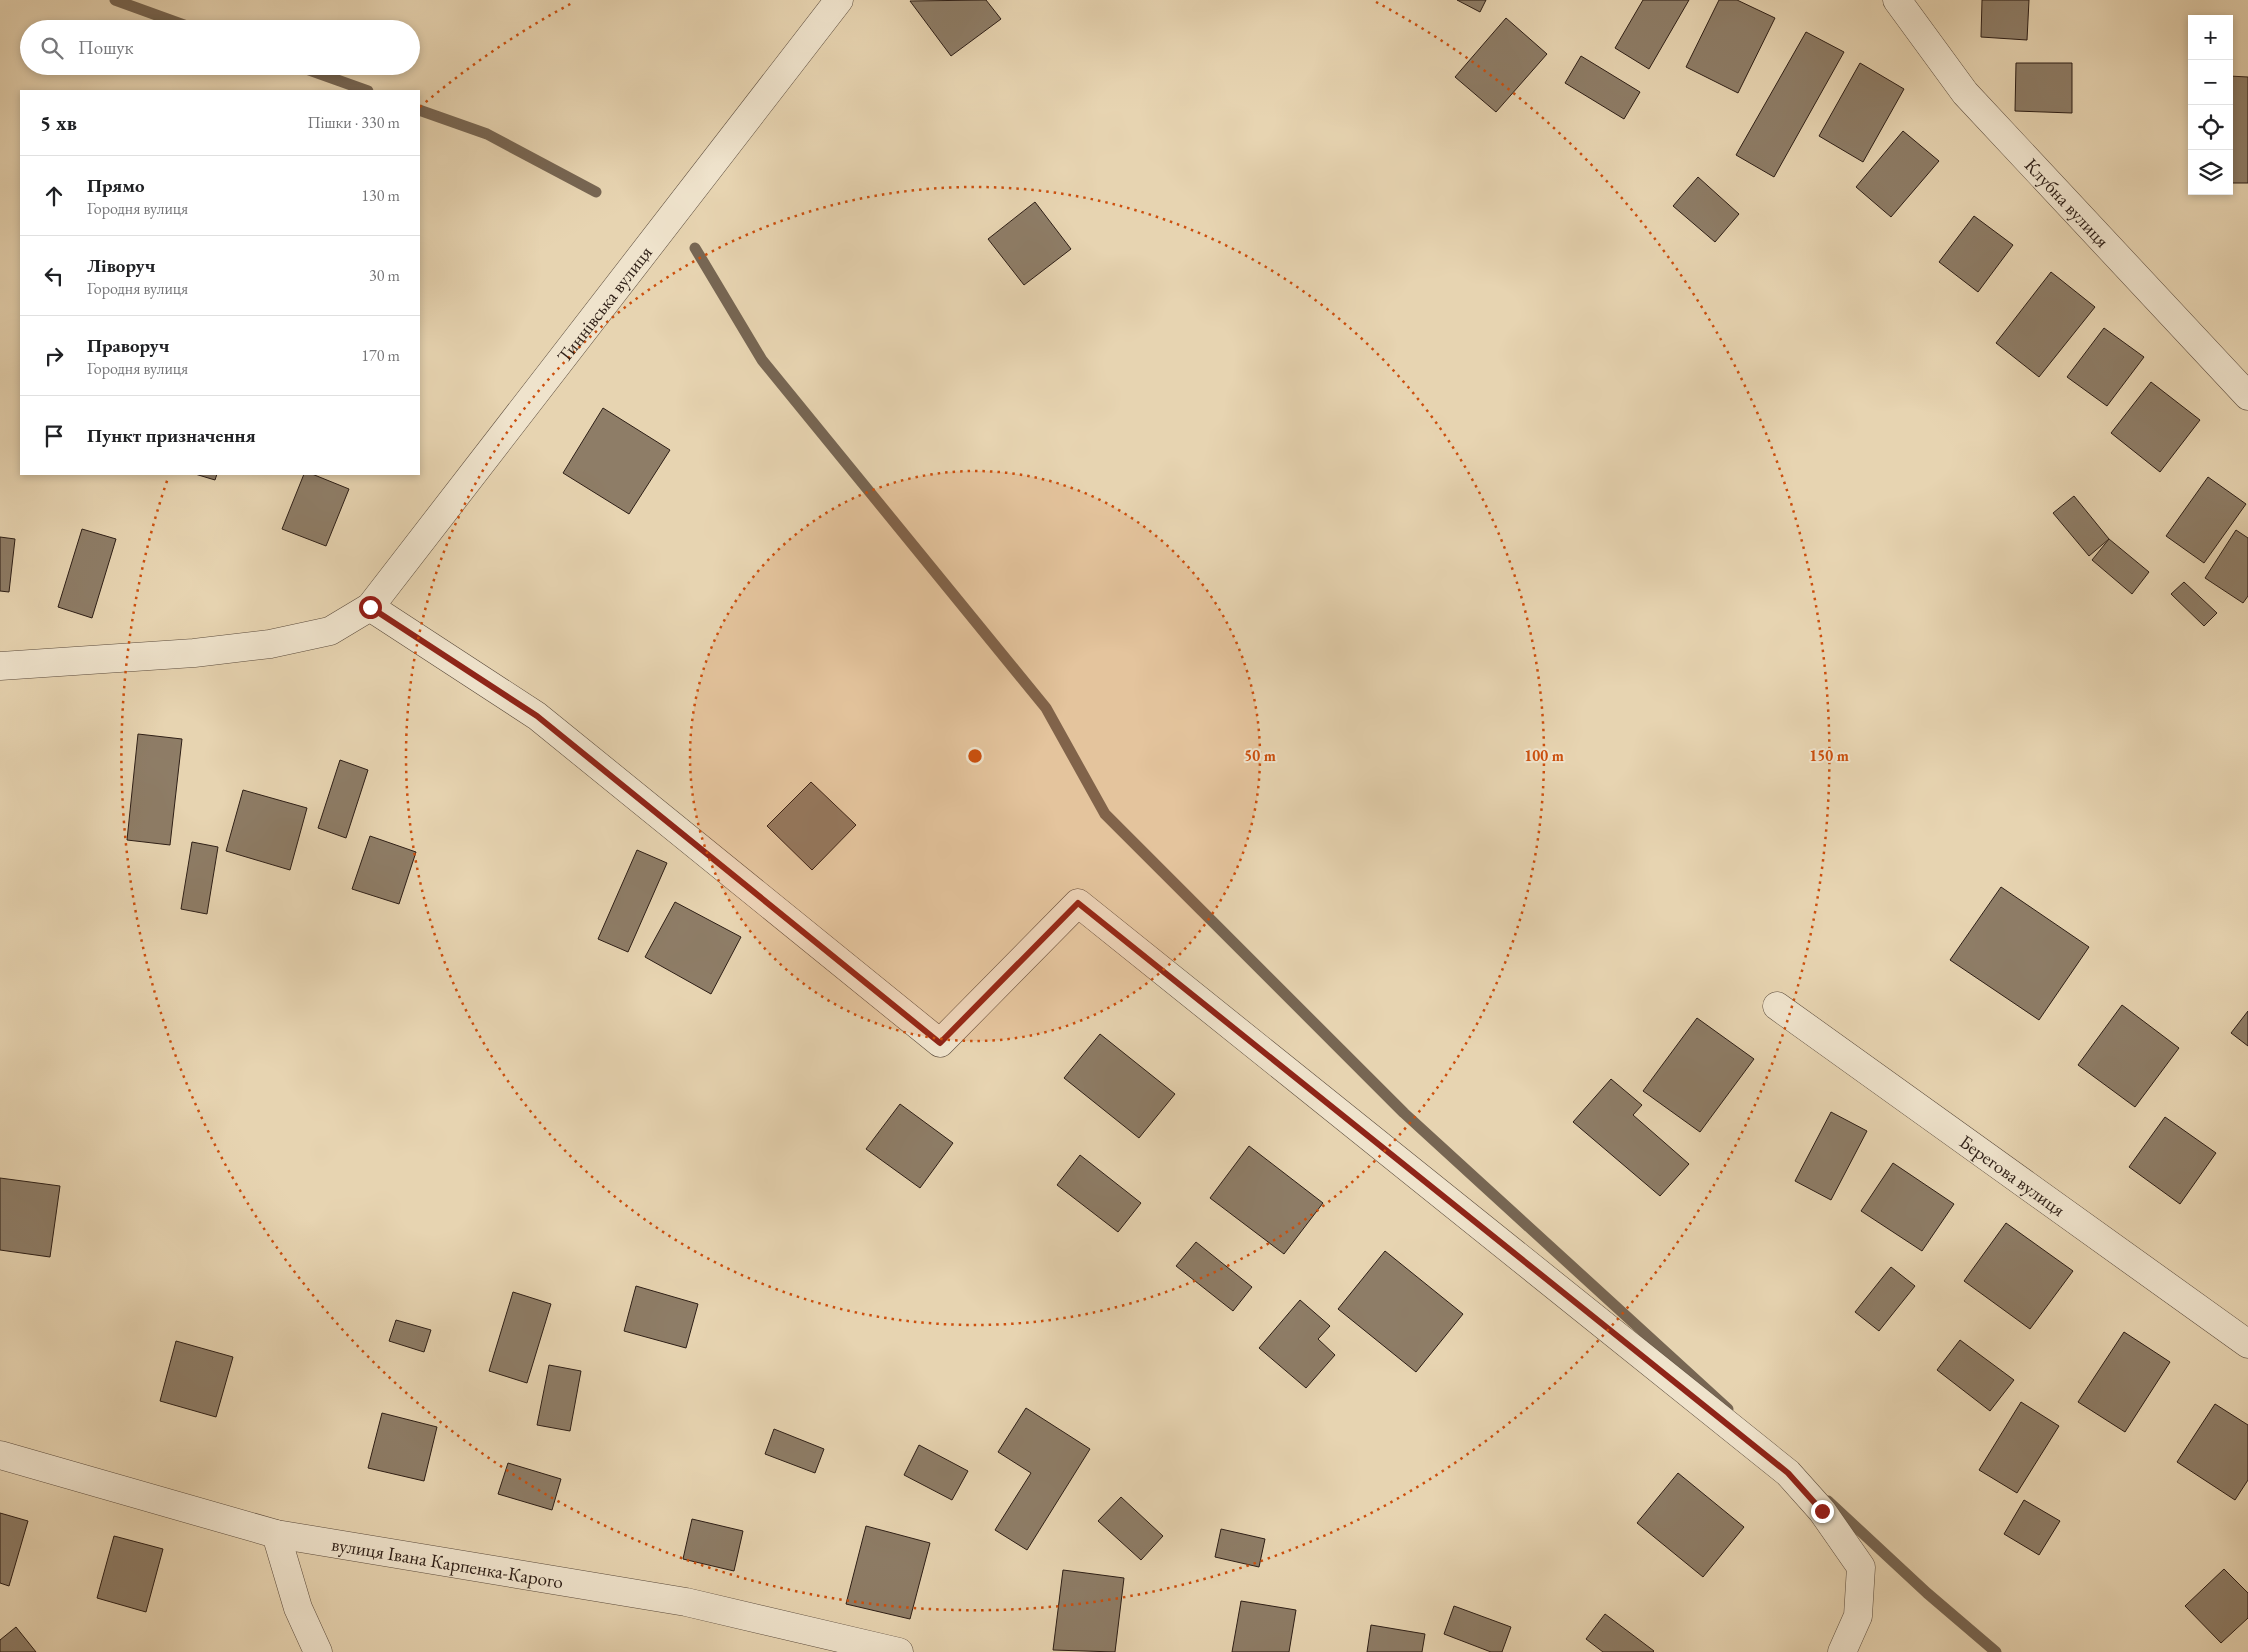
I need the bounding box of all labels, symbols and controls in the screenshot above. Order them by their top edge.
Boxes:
map controls [2188,15,2233,195]
button: + [2188,15,2233,60]
search box [20,20,420,75]
icon: search [38,34,66,62]
text: Пошук [78,35,134,60]
button: − [2188,60,2233,105]
button: locate [2188,105,2233,150]
text: 5 хв [40,109,77,136]
text: Пішки · 330 m [307,112,400,133]
button: layers [2188,150,2233,195]
street label: Клубна вулиця [2019,153,2115,253]
text: Прямо [87,173,145,198]
icon: ahead [40,182,68,210]
text: 130 m [361,185,400,206]
text: Городня вулиця [87,198,188,219]
street label: Тиннівська вулиця [551,240,658,368]
text: Ліворуч [87,253,155,278]
icon: left [40,262,68,290]
text: 30 m [369,265,400,286]
text: Городня вулиця [87,278,188,299]
text: Праворуч [87,333,169,358]
icon: right [40,342,68,370]
text: 170 m [361,345,400,366]
text: Городня вулиця [87,358,188,379]
icon: arrive [40,422,68,450]
text: Пункт призначення [87,423,256,448]
route start [359,596,382,619]
text: 50 m [1244,746,1276,765]
text: 100 m [1524,746,1564,765]
text: 150 m [1809,746,1849,765]
centre of rings [966,747,984,765]
street label: Берегова вулиця [1954,1129,2071,1222]
route end [1811,1500,1834,1523]
street label: вулиця Івана Карпенка-Карого [330,1531,565,1594]

